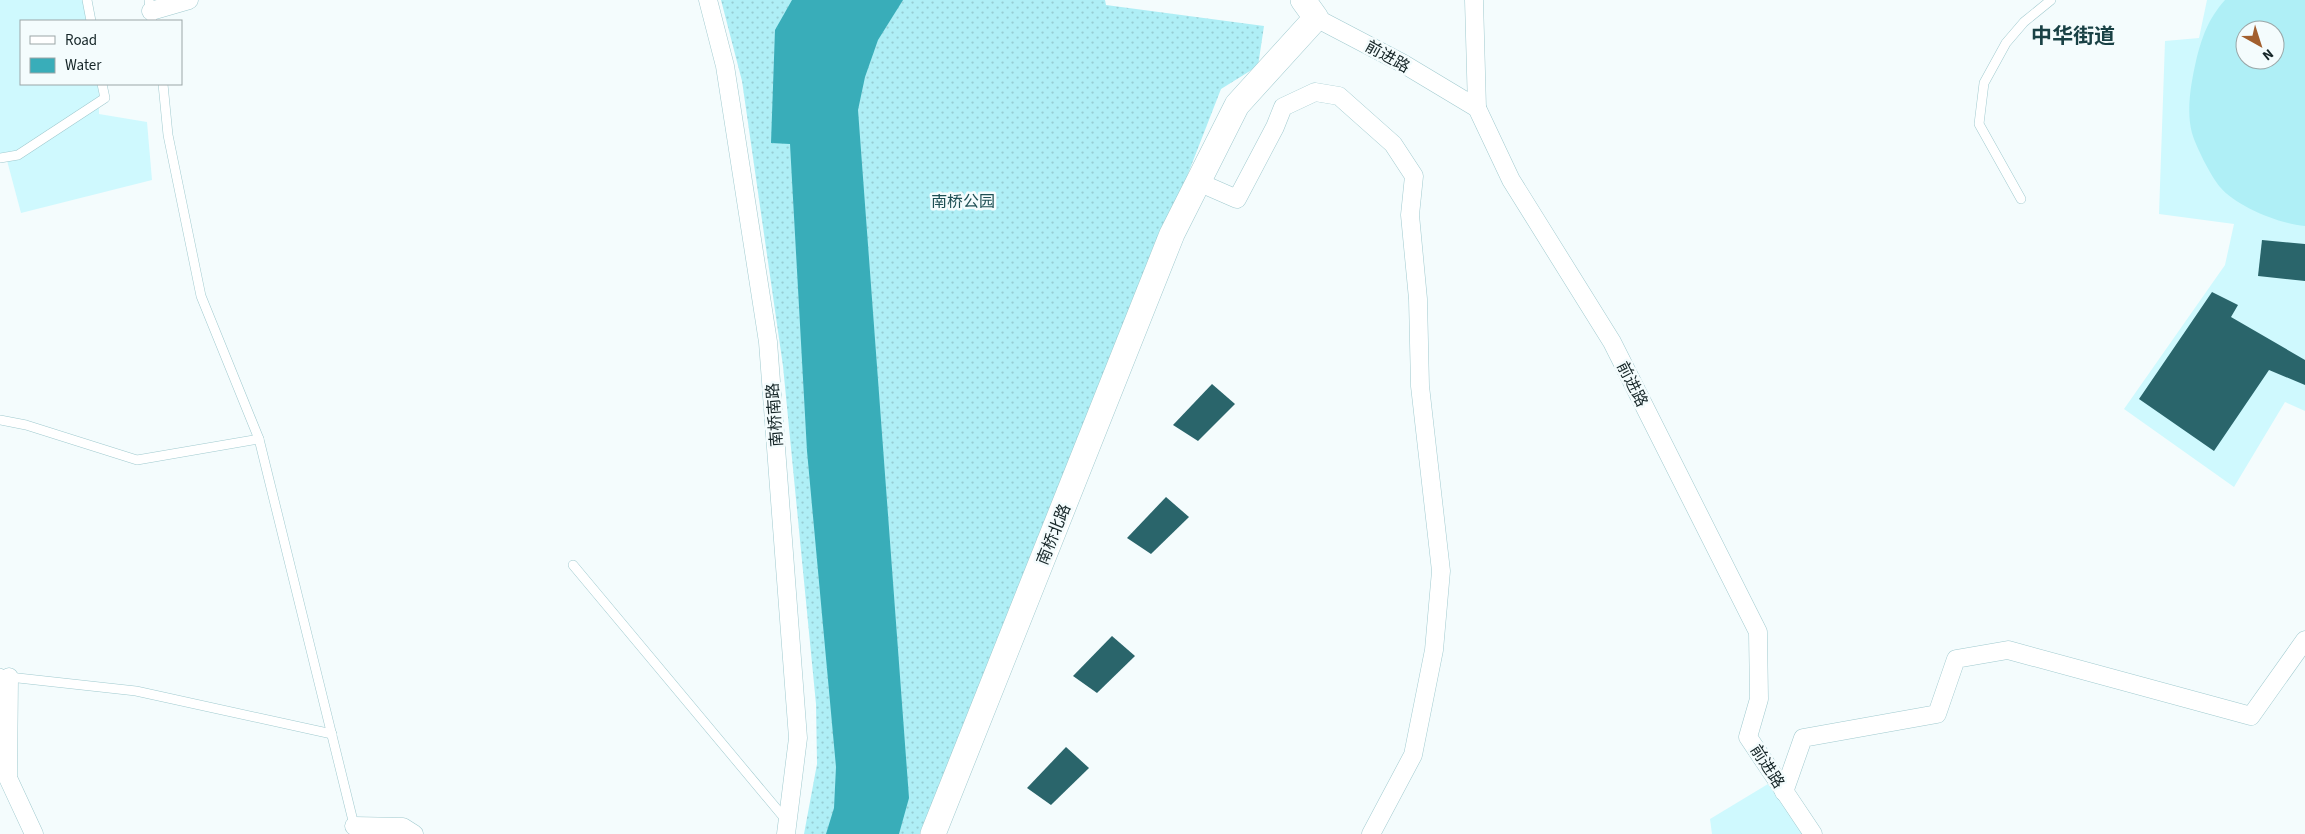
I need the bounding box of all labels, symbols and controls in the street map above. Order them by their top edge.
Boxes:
legend [20,20,182,85]
north arrow [2235,20,2285,70]
district label: 中华街道 [2031,21,2115,51]
text: Road [65,30,97,51]
street label: 前进路 [1361,36,1414,78]
text: N [2258,44,2277,65]
text: Water [65,55,102,76]
park label: 南桥公园 [931,191,995,213]
street label: 前进路 [1611,358,1653,411]
street label: 南桥南路 [762,382,788,448]
street label: 南桥北路 [1032,501,1076,568]
street label: 前进路 [1745,740,1789,793]

